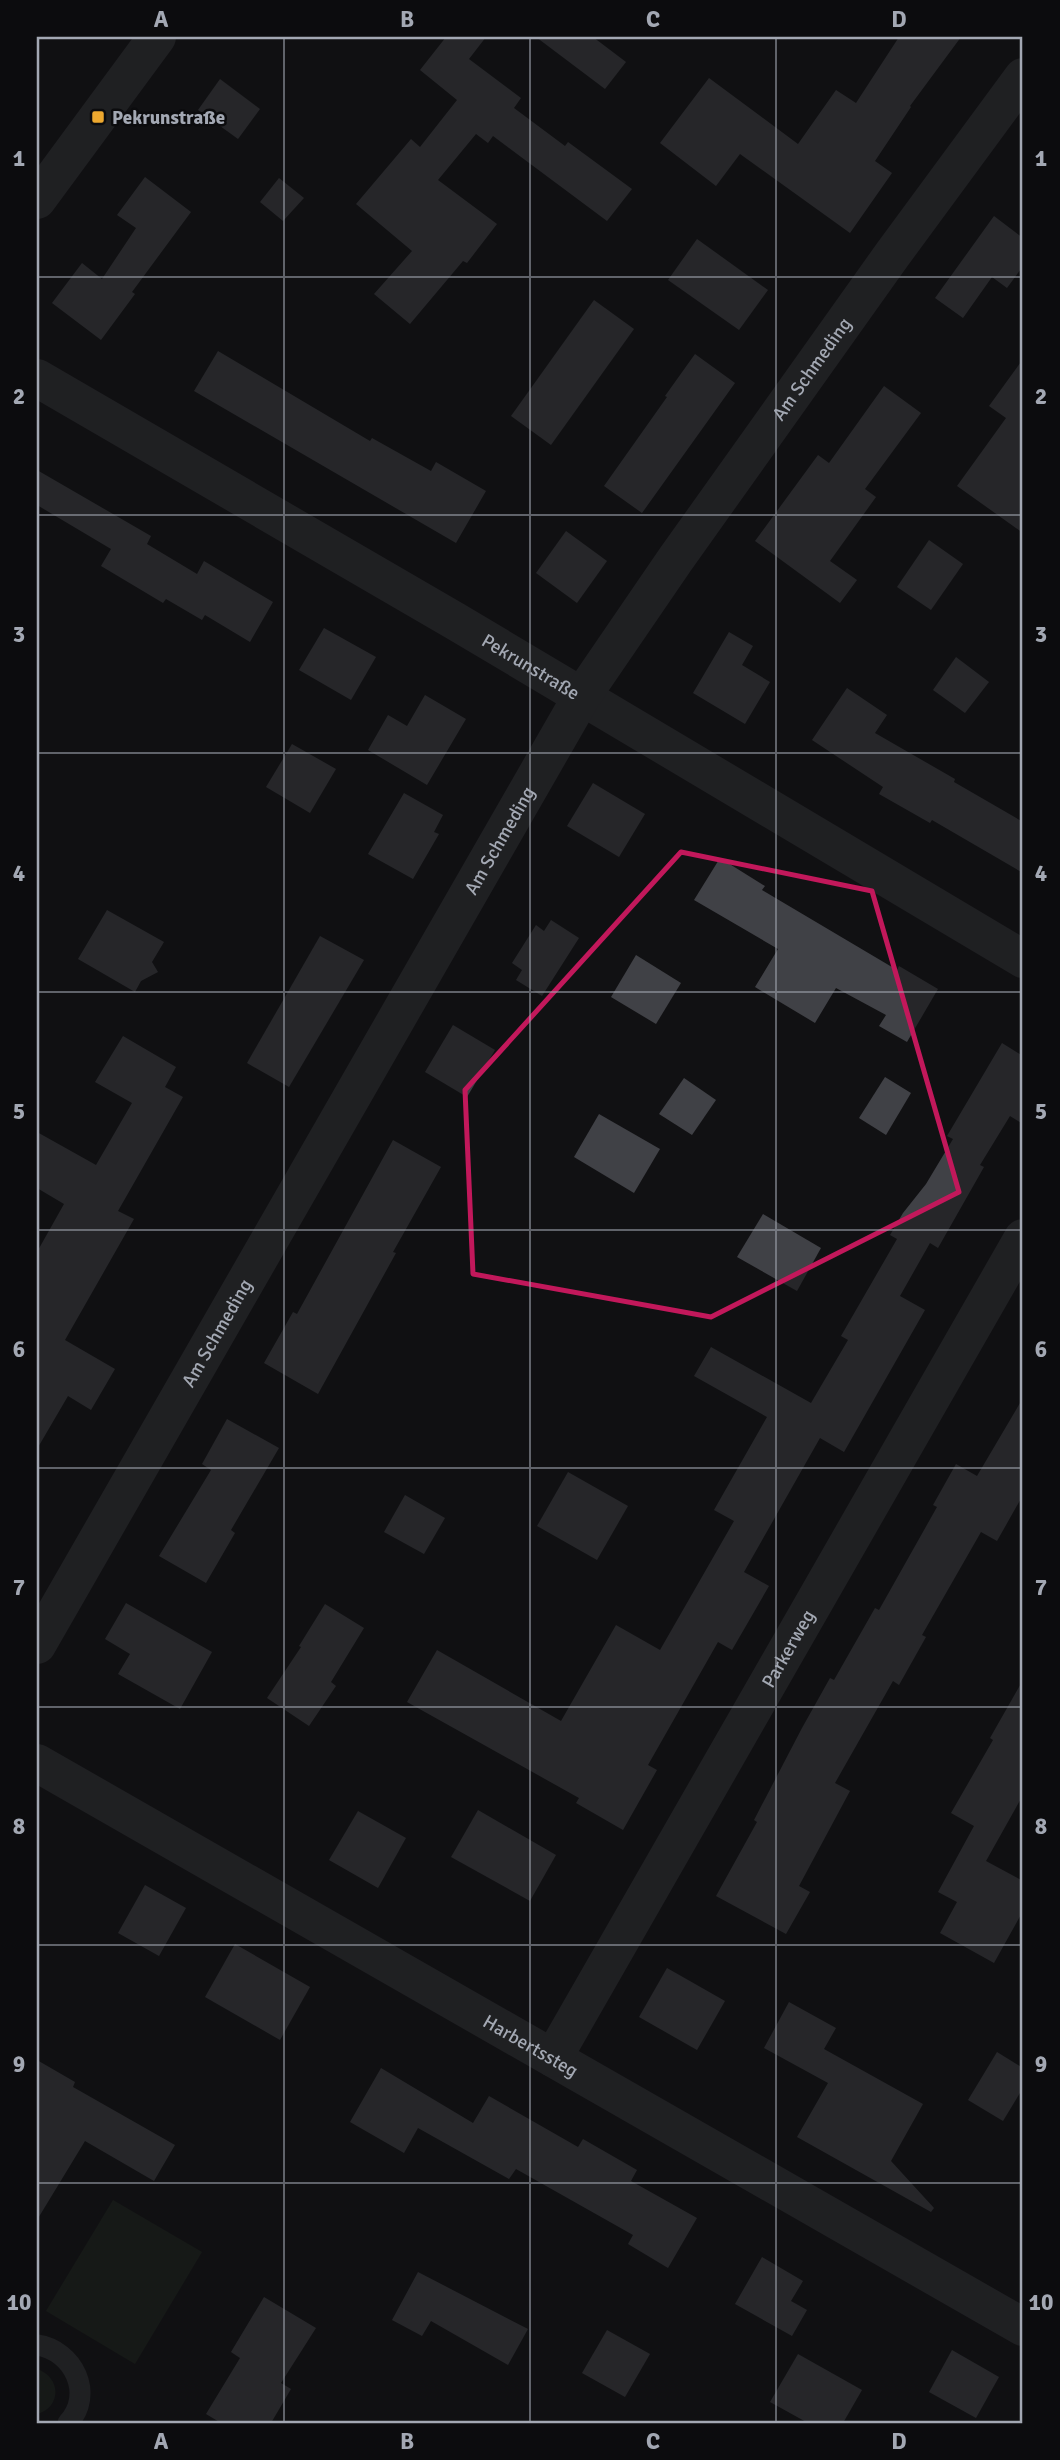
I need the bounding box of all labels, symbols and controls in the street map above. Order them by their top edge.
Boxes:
text: A [154,5,169,34]
text: B [400,5,414,34]
text: C [646,5,660,34]
text: D [891,5,907,34]
place label: Pekrunstraße [112,106,225,130]
marker: Pekrunstraße [90,109,106,125]
text: 1 [13,144,25,173]
text: 1 [1035,144,1047,173]
street label: Am Schmeding [767,313,857,425]
text: 2 [13,382,25,411]
text: 2 [1035,382,1047,411]
text: 3 [13,620,25,649]
text: 3 [1035,620,1047,649]
street label: Pekrunstraße [477,629,584,706]
street label: Am Schmeding [459,782,541,899]
text: 4 [13,859,25,888]
text: 4 [1035,859,1047,888]
text: 5 [13,1097,25,1126]
text: 5 [1035,1097,1047,1126]
street label: Am Schmeding [177,1275,258,1392]
text: 6 [13,1335,25,1364]
text: 6 [1035,1335,1047,1364]
text: 7 [13,1573,25,1602]
text: 7 [1035,1573,1047,1602]
street label: Parkerweg [757,1606,820,1692]
text: 8 [13,1812,25,1841]
text: 8 [1035,1812,1047,1841]
street label: Harbertssteg [479,2010,582,2083]
text: 9 [13,2050,25,2079]
text: 9 [1035,2050,1047,2079]
text: 10 [7,2288,31,2317]
text: 10 [1029,2288,1053,2317]
text: A [154,2427,169,2456]
text: B [400,2427,414,2456]
text: C [646,2427,660,2456]
text: D [891,2427,907,2456]

